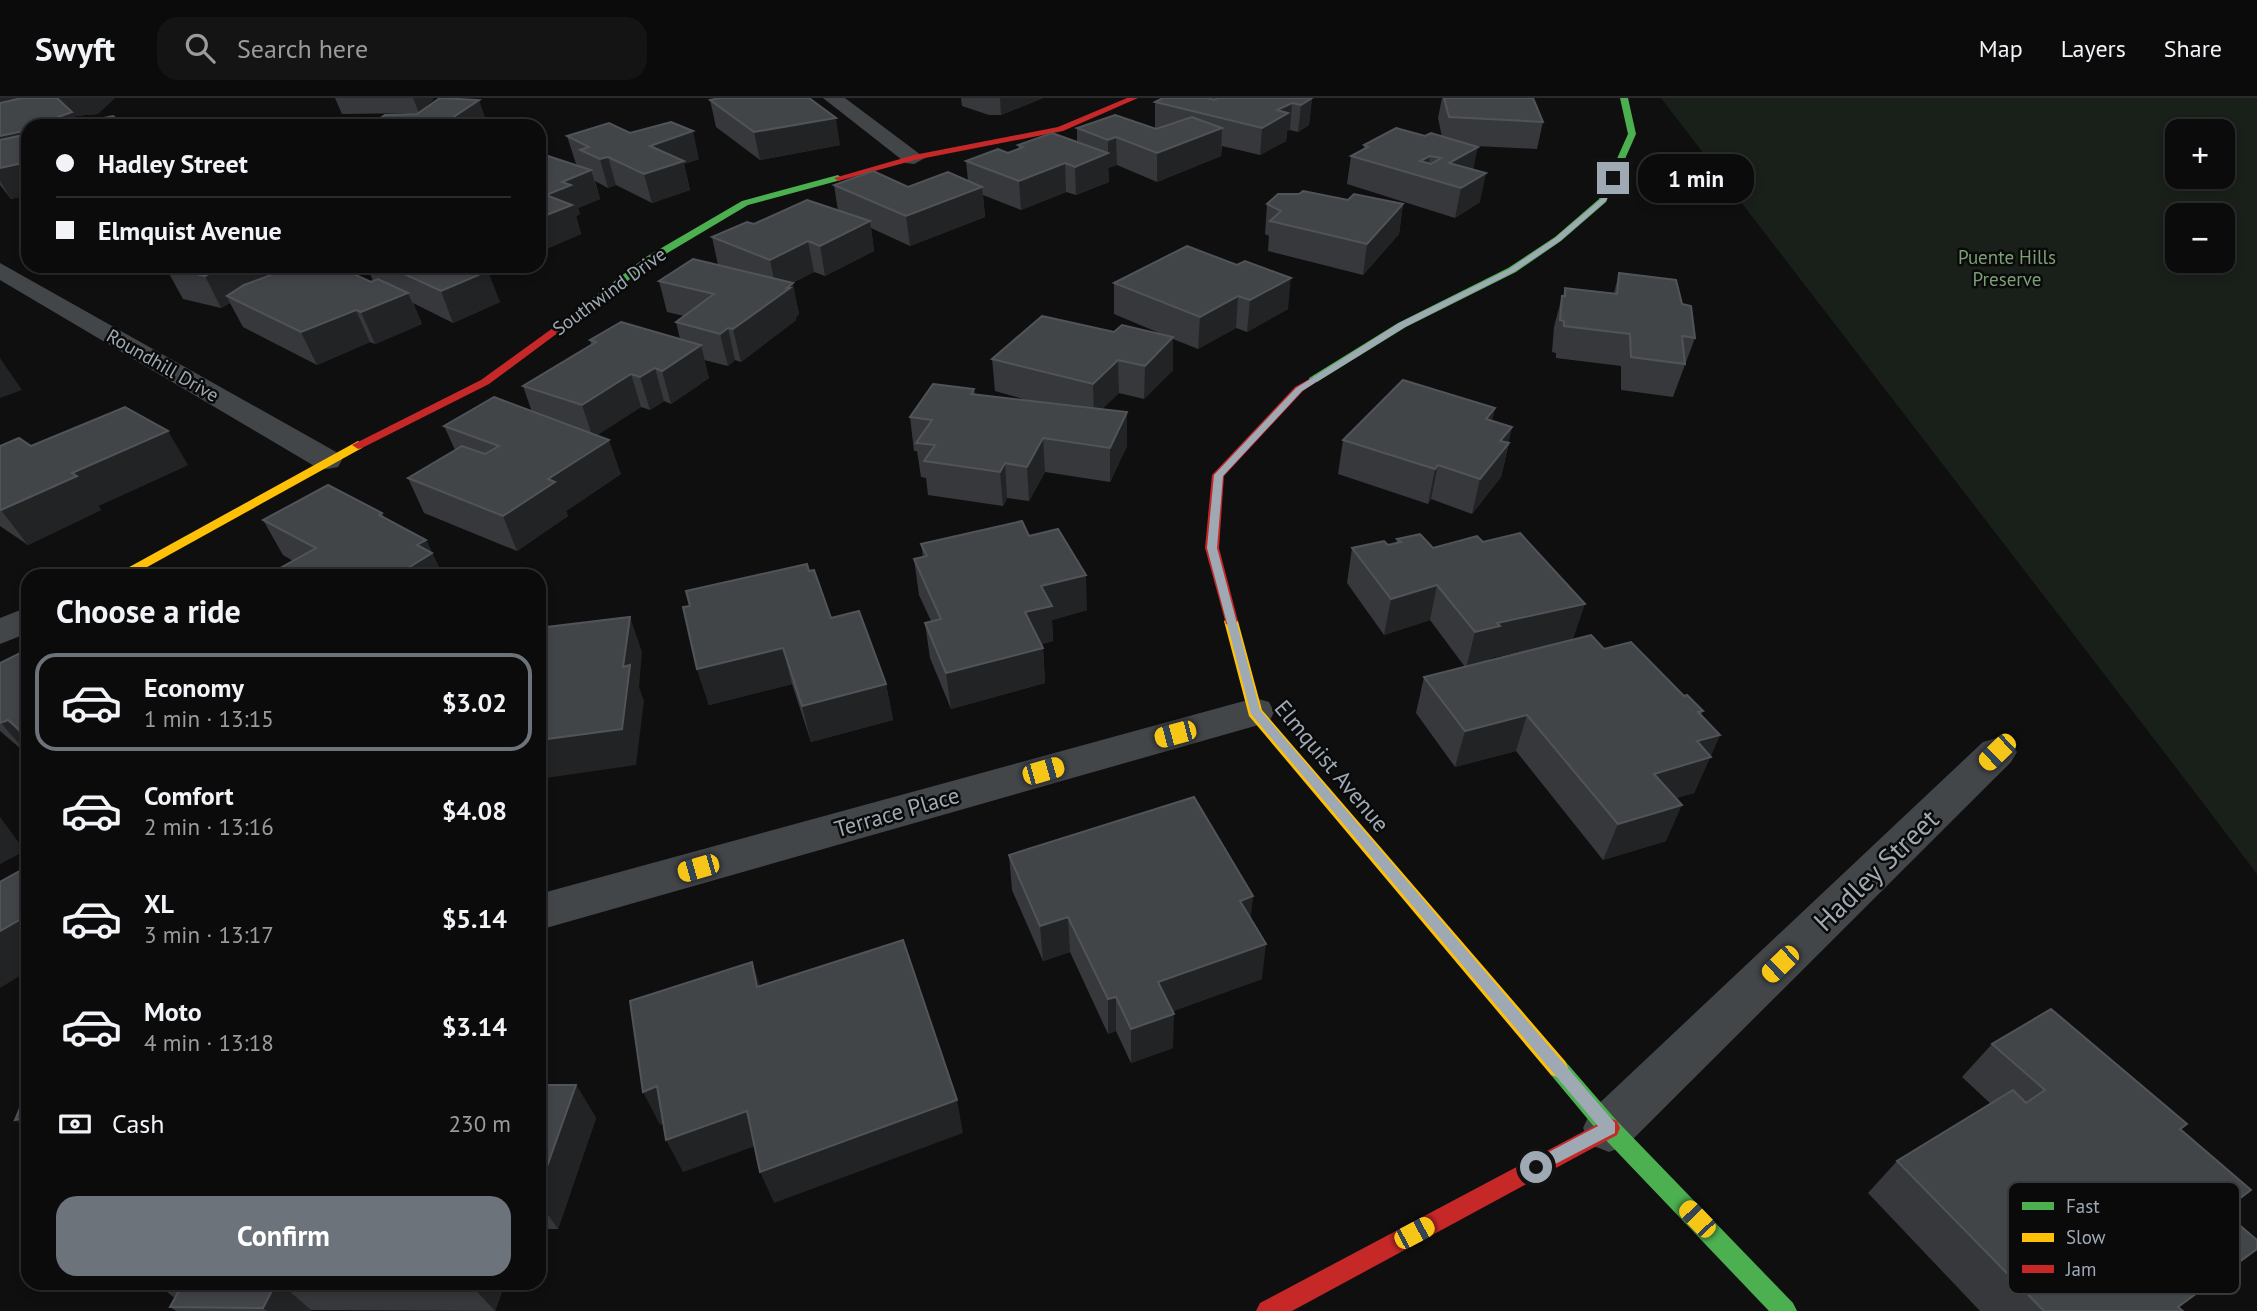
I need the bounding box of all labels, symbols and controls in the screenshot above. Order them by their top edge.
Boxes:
search box [157,17,647,80]
text: Swyft [35,27,115,70]
icon: search [181,29,219,67]
text: Search here [237,32,368,65]
text: Map [1979,33,2023,64]
text: Layers [2061,33,2126,64]
text: Share [2164,33,2222,64]
map controls [2165,119,2235,273]
button: + [2165,119,2235,189]
text: Hadley Street [98,147,248,180]
callout: 1 min [1638,154,1753,202]
route end [1597,162,1629,194]
text: 1 min [1668,164,1724,193]
button: − [2165,203,2235,273]
text: Elmquist Avenue [98,214,282,247]
street label: Southwind Drive [547,242,671,340]
park label: Puente Hills Preserve [1958,245,2056,291]
street label: Roundhill Drive [103,323,223,407]
text: Choose a ride [56,590,241,632]
icon: car [60,671,123,734]
text: Economy [144,671,244,704]
text: $3.02 [442,686,507,719]
street label: Elmquist Avenue [1269,694,1396,838]
text: 1 min · 13:15 [144,704,274,733]
car [1152,718,1199,750]
car [1975,730,2020,774]
car [1020,755,1067,787]
icon: car [60,779,123,842]
text: Comfort [144,779,234,812]
street label: Terrace Place [831,780,963,843]
text: $4.08 [442,794,507,827]
street label: Hadley Street [1805,800,1947,939]
text: 2 min · 13:16 [144,812,274,841]
car [675,852,722,884]
icon: car [60,887,123,950]
text: XL [144,887,174,920]
text: $5.14 [442,902,507,935]
text: 3 min · 13:17 [144,920,274,949]
car [1758,942,1803,986]
icon: car [60,995,123,1058]
text: Moto [144,995,202,1028]
text: $3.14 [442,1010,507,1043]
text: 4 min · 13:18 [144,1028,274,1057]
icon: cash [56,1105,94,1143]
text: Cash [112,1107,164,1140]
text: 230 m [449,1109,511,1138]
route start [1520,1151,1552,1183]
legend [2008,1182,2240,1294]
text: Fast [2066,1194,2100,1218]
button: Confirm [56,1196,511,1276]
car [1675,1197,1720,1241]
car [1391,1214,1438,1252]
text: Slow [2066,1225,2106,1249]
text: Jam [2065,1257,2096,1281]

